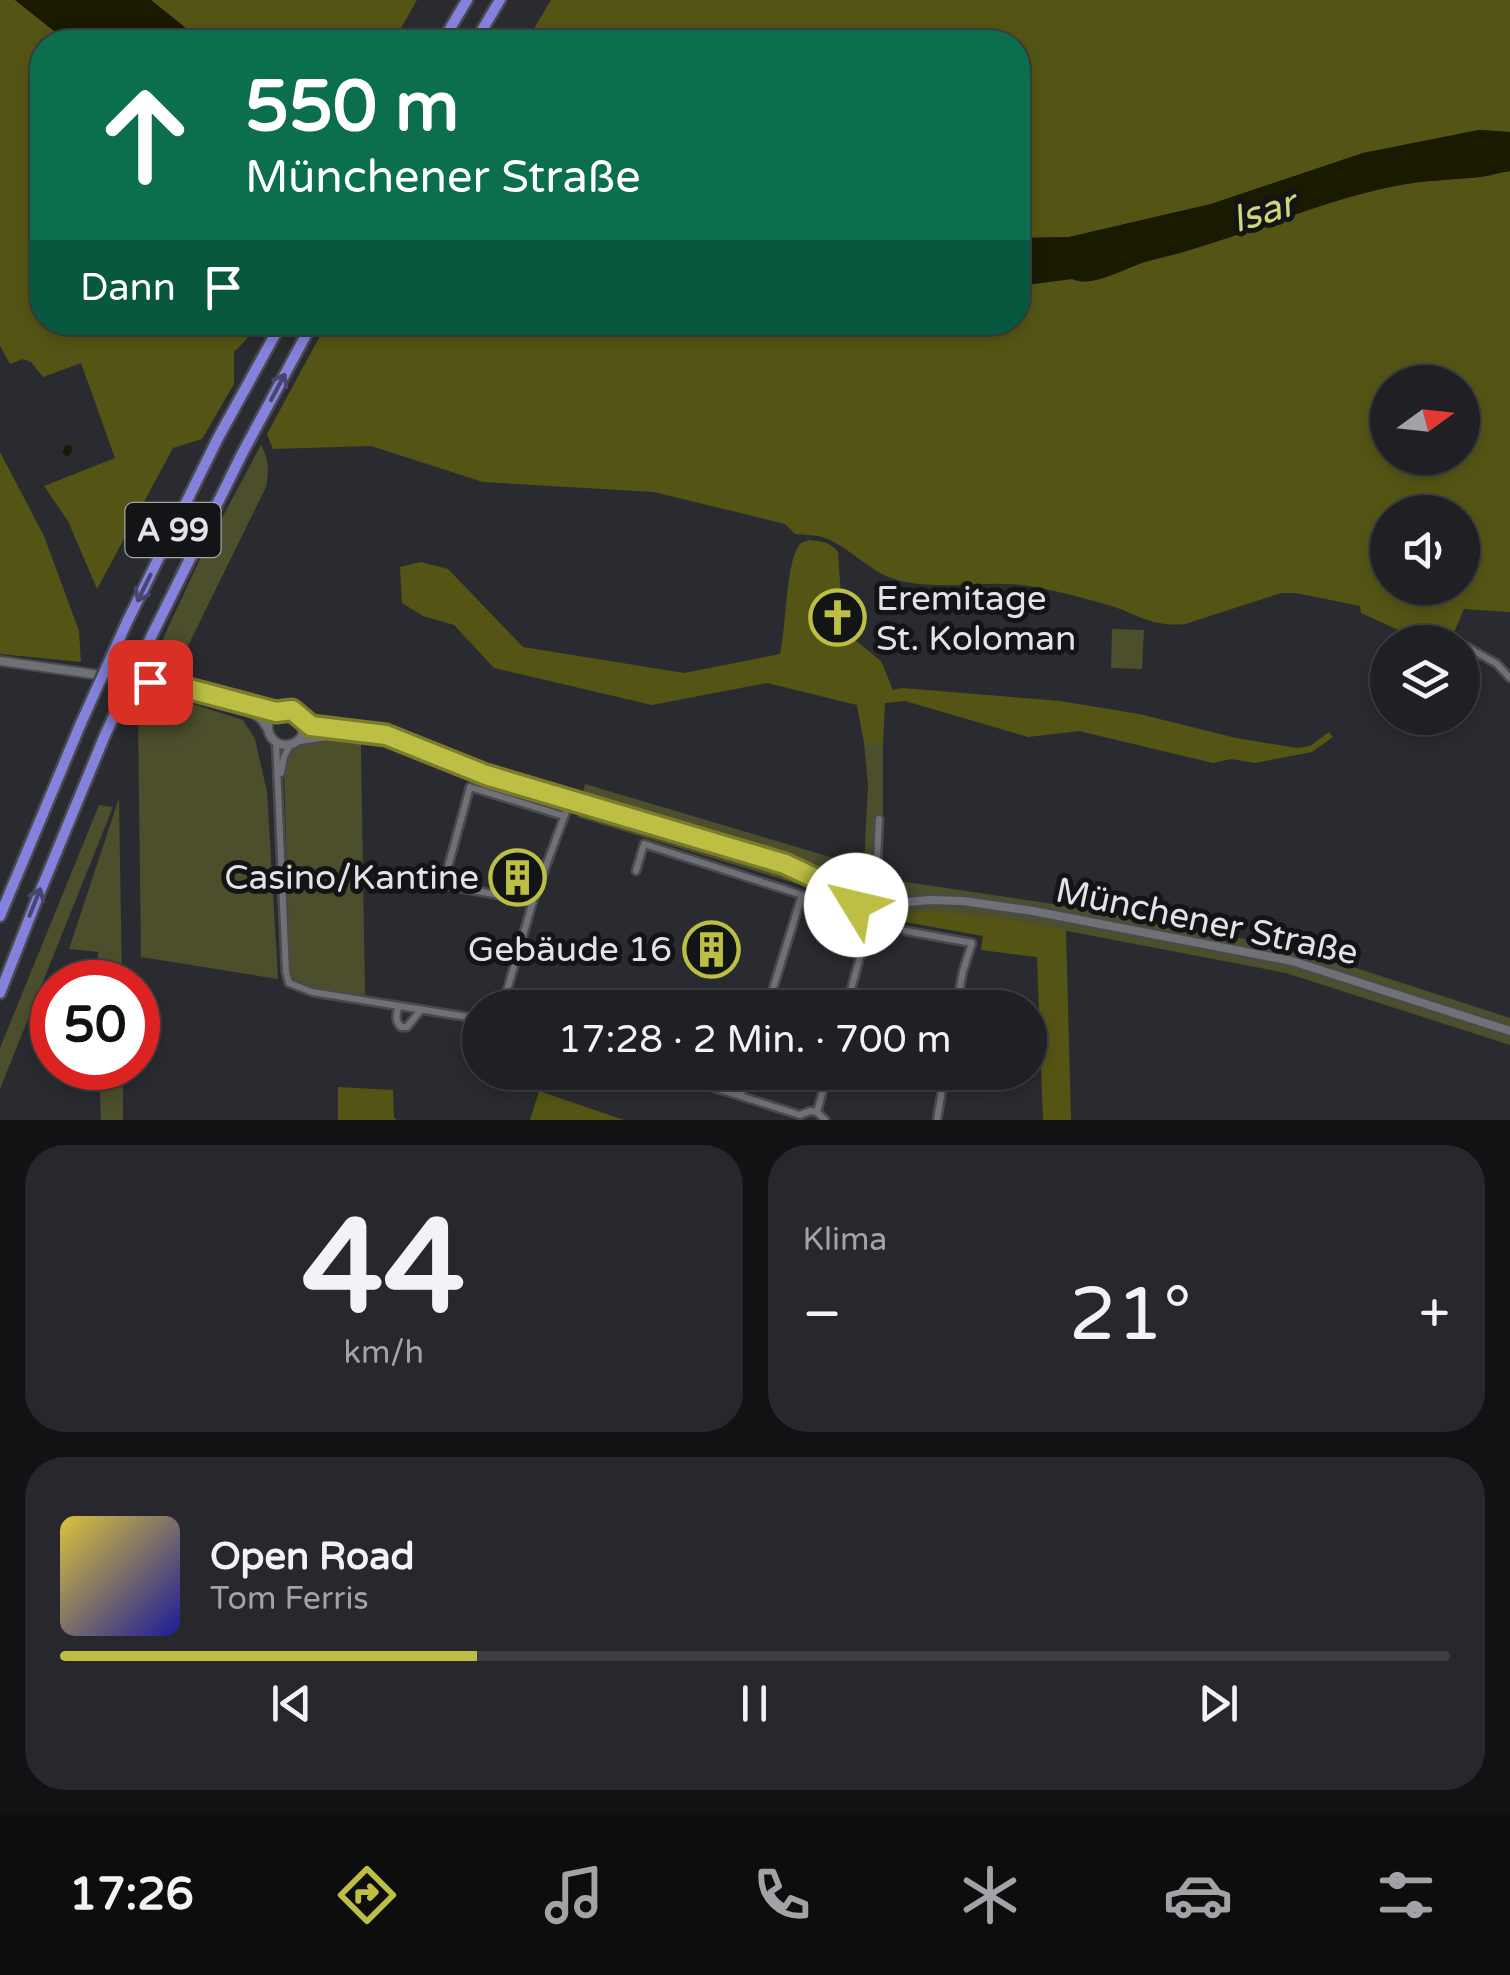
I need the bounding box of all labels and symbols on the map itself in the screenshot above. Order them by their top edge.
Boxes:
water label: Isar [1226,179,1305,243]
north arrow [1370,365,1480,475]
one-way arrow [269,373,289,403]
road number: A 99 [126,503,220,557]
one-way arrow [134,573,153,603]
place label: Eremitage St. Koloman [876,578,1076,660]
church icon: Eremitage St. Koloman [807,588,867,648]
pin [108,640,193,725]
building icon: Casino/Kantine [488,847,548,907]
position arrow [804,853,908,957]
place label: Casino/Kantine [224,857,479,899]
street label: Münchener Straße [1052,869,1362,975]
one-way arrow [28,888,46,918]
building icon: Gebäude 16 [681,919,741,979]
place label: Gebäude 16 [468,929,672,971]
speed limit sign: 50 [30,960,160,1090]

